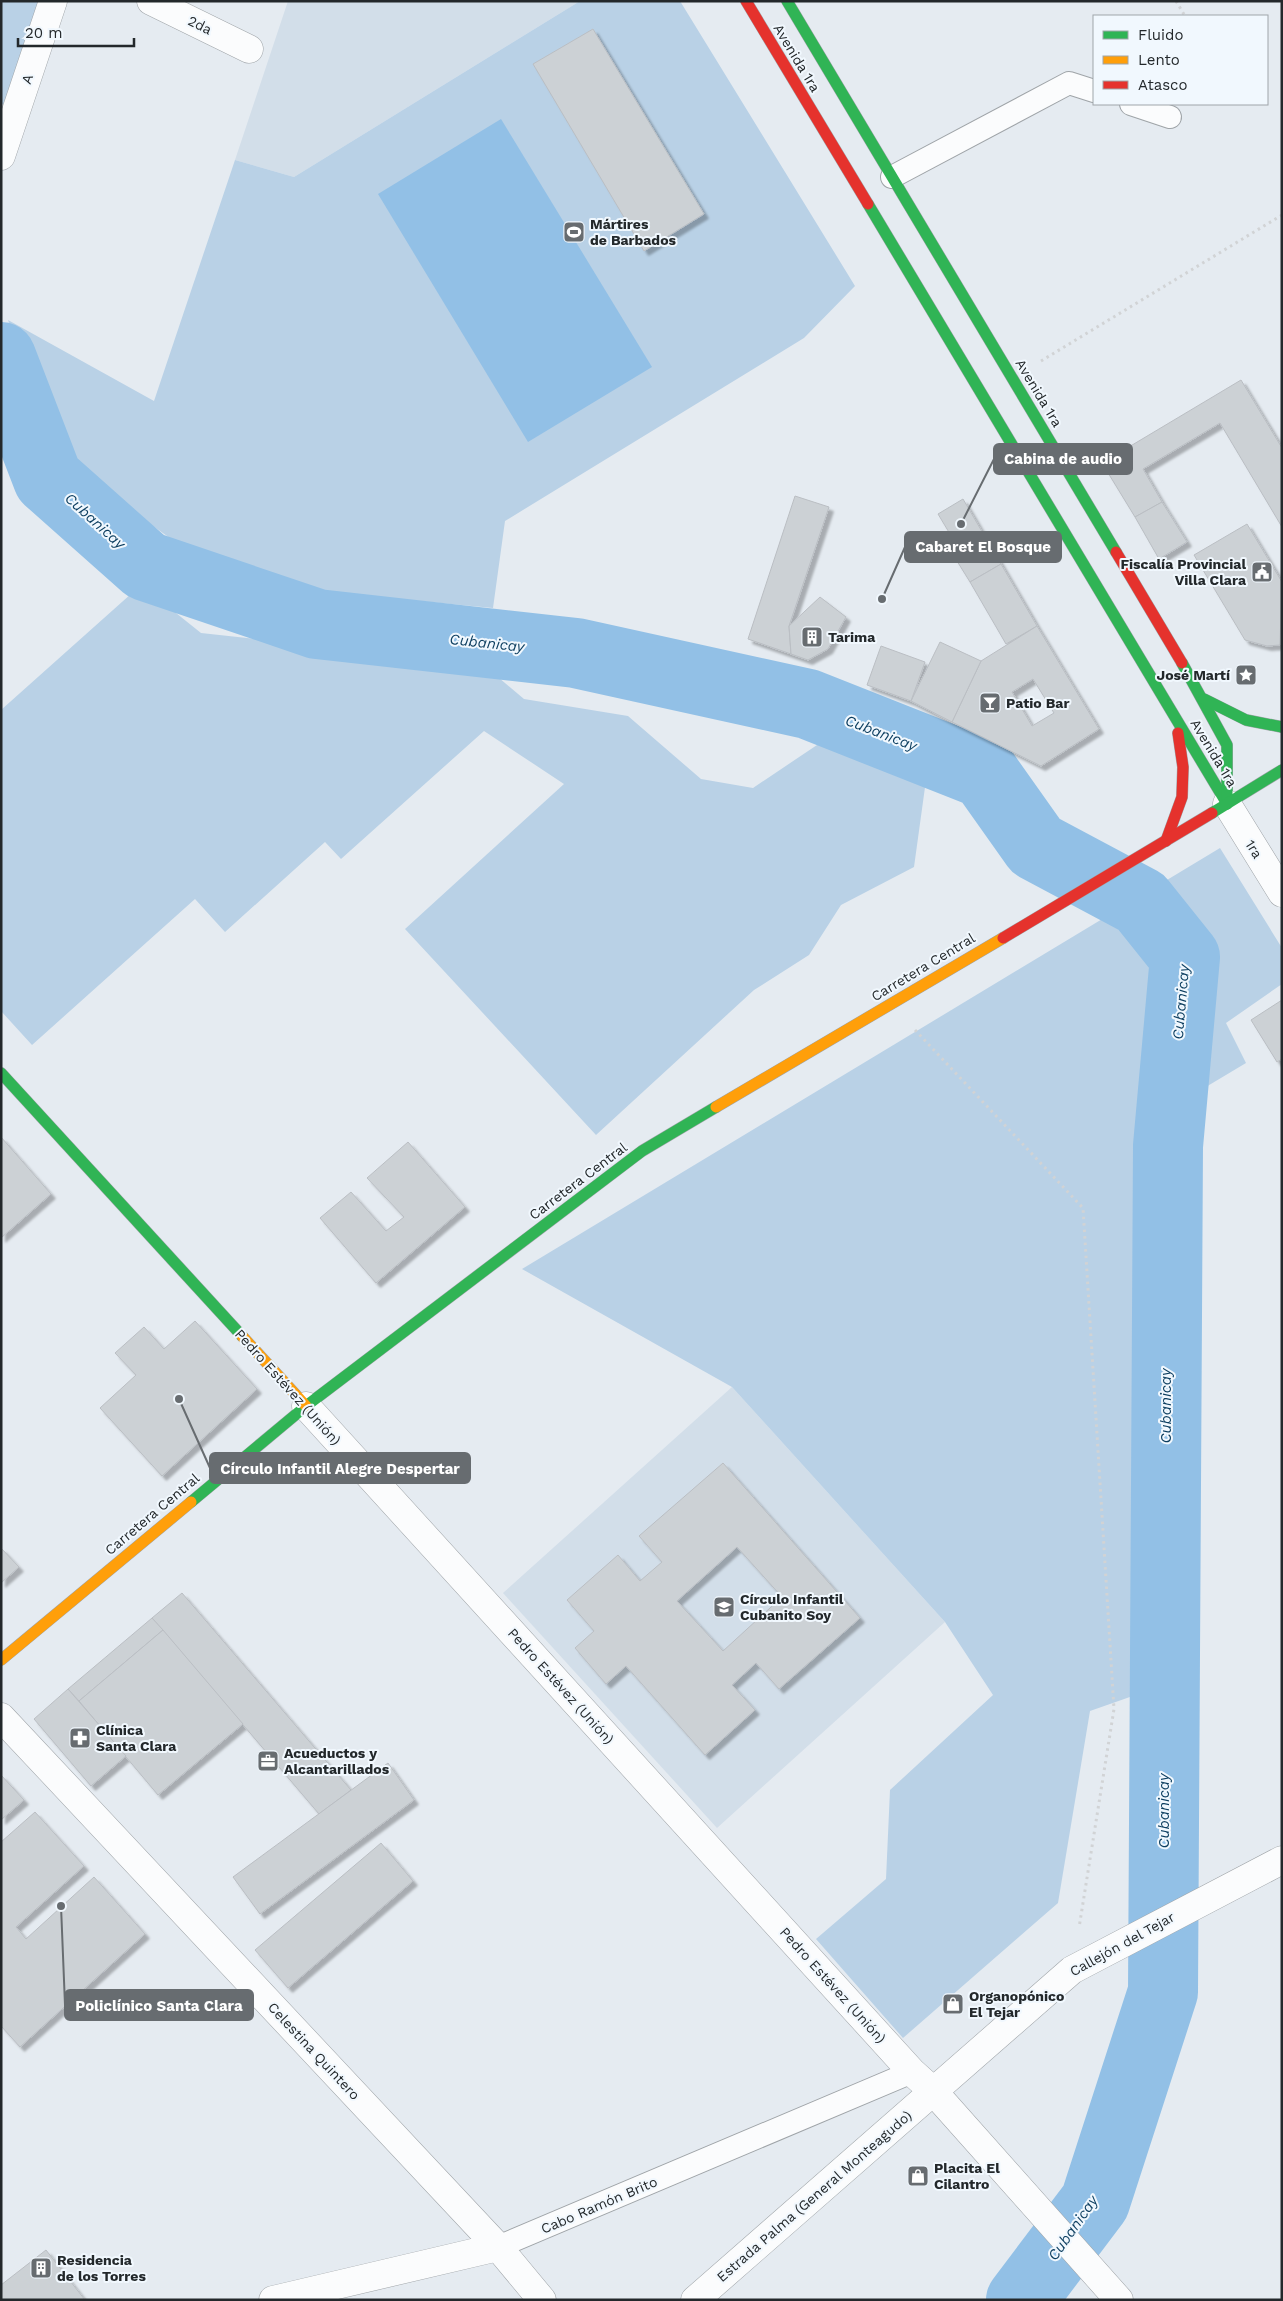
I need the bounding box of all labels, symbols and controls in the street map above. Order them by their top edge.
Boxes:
street label: 2da [185,12,215,38]
scale bar [18,15,134,47]
legend [1093,15,1268,105]
street label: Avenida 1ra [770,21,824,95]
text: 20 m [25,24,63,42]
text: Fluido [1138,26,1183,44]
text: Lento [1138,51,1180,69]
street label: A [18,72,36,86]
text: Atasco [1138,76,1187,94]
place label: Mártires de Barbados [590,216,677,248]
sports icon: Mártires de Barbados [562,220,586,244]
street label: Avenida 1ra [1012,356,1066,430]
callout: Cabina de audio [994,444,1132,474]
text: Cabina de audio [1004,450,1122,468]
water label: Cubanicay [61,489,130,554]
callout: Cabaret El Bosque [905,532,1061,562]
text: Cabaret El Bosque [915,538,1051,556]
place label: Fiscalía Provincial Villa Clara [1120,556,1247,588]
public building icon: Fiscalía Provincial Villa Clara [1250,560,1274,584]
building icon: Tarima [800,625,824,649]
place label: Tarima [828,629,876,645]
water label: Cubanicay [449,630,527,656]
place icon: José Martí [1234,663,1258,687]
place label: José Martí [1157,667,1231,683]
bar icon: Patio Bar [978,691,1002,715]
place label: Patio Bar [1006,695,1069,711]
water label: Cubanicay [843,711,921,755]
street label: Avenida 1ra [1187,716,1241,790]
street label: 1ra [1242,837,1266,861]
street label: Carretera Central [868,929,978,1004]
water label: Cubanicay [1169,962,1193,1040]
street label: Carretera Central [526,1139,631,1223]
street label: Pedro Estévez (Unión) [232,1326,344,1448]
water label: Cubanicay [1157,1367,1175,1444]
callout: Círculo Infantil Alegre Despertar [210,1453,470,1483]
text: Círculo Infantil Alegre Despertar [220,1460,460,1478]
street label: Carretera Central [102,1469,203,1558]
place label: Círculo Infantil Cubanito Soy [740,1591,844,1623]
school or university icon: Círculo Infantil Cubanito Soy [712,1595,736,1619]
street label: Pedro Estévez (Unión) [505,1625,617,1747]
place label: Clínica Santa Clara [96,1722,177,1754]
pharmacy icon: Clínica Santa Clara [68,1726,92,1750]
place label: Acueductos y Alcantarillados [284,1745,390,1777]
office icon: Acueductos y Alcantarillados [256,1749,280,1773]
water label: Cubanicay [1155,1772,1173,1849]
street label: Callejón del Tejar [1067,1908,1177,1979]
street label: Pedro Estévez (Unión) [777,1924,889,2046]
place label: Organopónico El Tejar [969,1988,1064,2020]
callout: Policlínico Santa Clara [65,1990,253,2020]
shop icon: Organopónico El Tejar [941,1992,965,2016]
text: Policlínico Santa Clara [75,1997,243,2015]
street label: Celestina Quintero [265,1999,363,2103]
street label: Estrada Palma (General Monteagudo) [713,2107,915,2285]
place label: Placita El Cilantro [934,2160,1000,2192]
shop icon: Placita El Cilantro [906,2164,930,2188]
street label: Cabo Ramón Brito [538,2173,660,2237]
water label: Cubanicay [1044,2191,1103,2264]
place label: Residencia de los Torres [57,2252,146,2284]
building icon: Residencia de los Torres [29,2256,53,2280]

